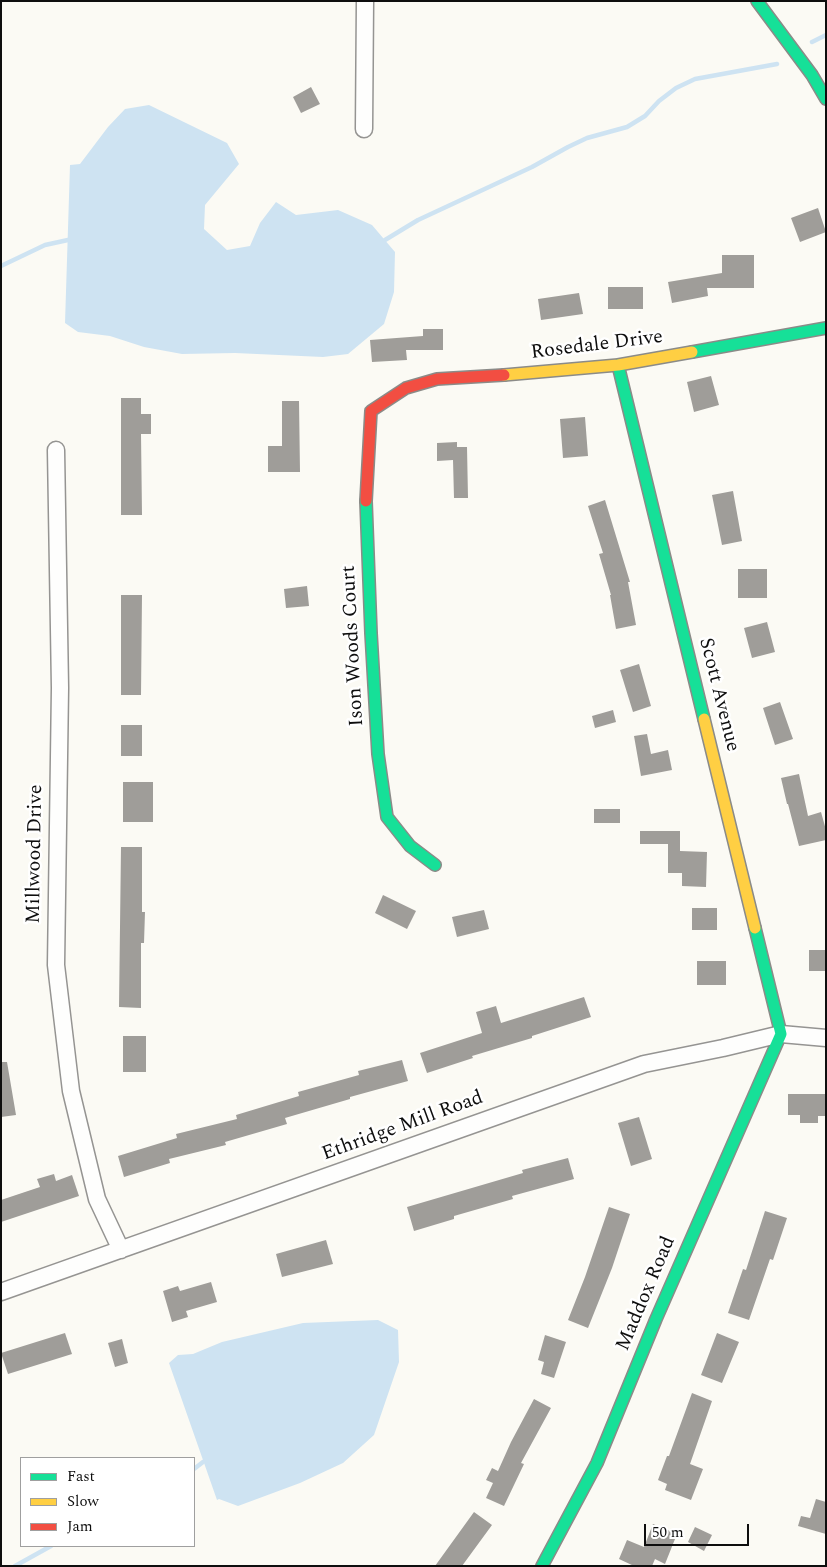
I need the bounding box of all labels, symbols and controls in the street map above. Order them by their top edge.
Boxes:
street label: Rosedale Drive [530,326,664,366]
street label: Ison Woods Court [338,565,370,727]
street label: Scott Avenue [692,636,744,754]
street label: Millwood Drive [23,784,49,924]
street label: Ethridge Mill Road [319,1087,487,1167]
street label: Maddox Road [612,1233,682,1355]
legend [20,1457,195,1547]
text: Fast [67,1465,95,1488]
text: Slow [67,1490,99,1513]
scale bar [647,1514,752,1546]
text: Jam [67,1515,93,1538]
text: 50 m [652,1521,684,1544]

